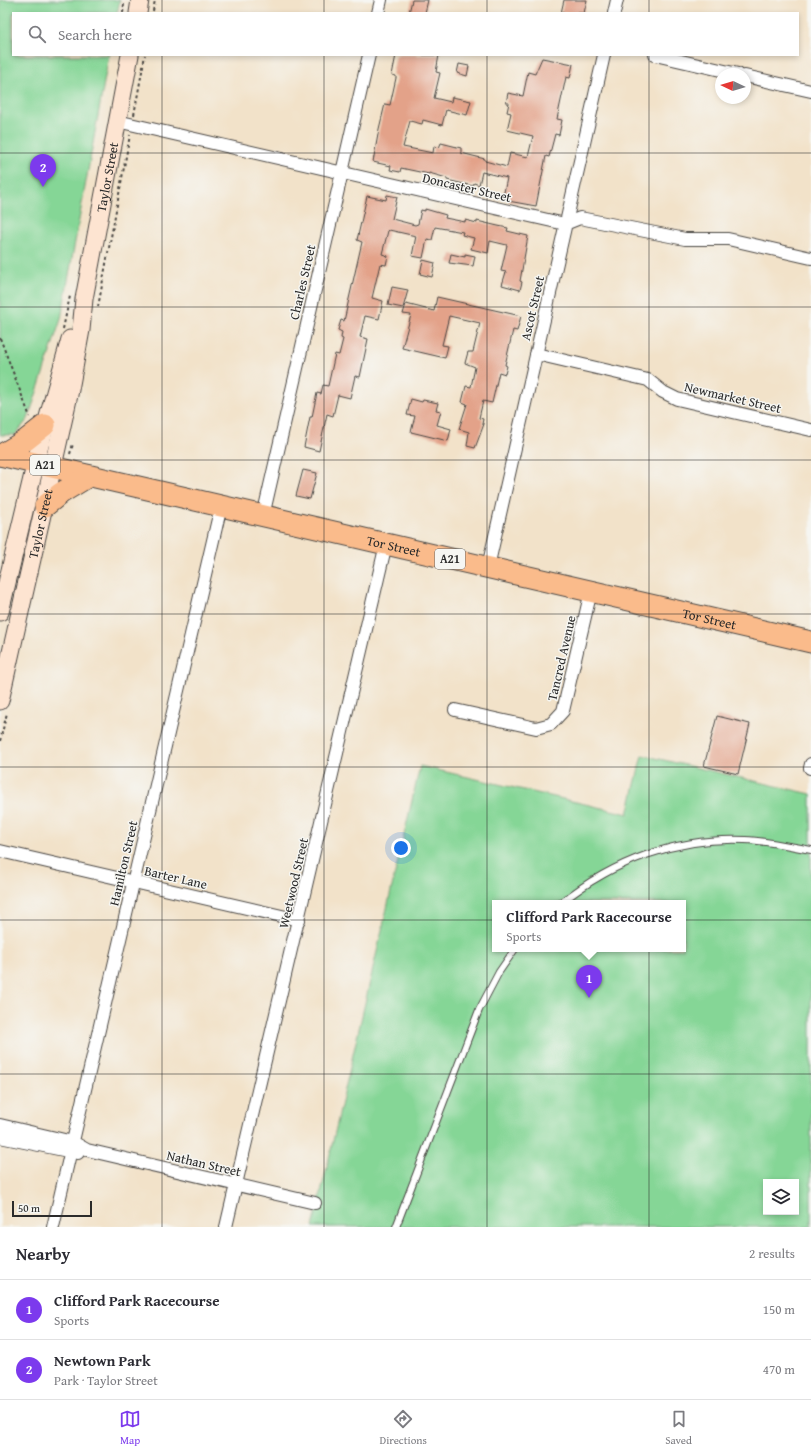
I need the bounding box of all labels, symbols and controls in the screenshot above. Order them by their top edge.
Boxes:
search box [12,12,799,56]
icon: search [26,23,48,45]
text: Search here [58,24,132,45]
north arrow [715,68,751,104]
street label: Taylor Street [92,140,123,214]
pin: 2 [30,154,56,187]
street label: Doncaster Street [421,168,514,207]
street label: Charles Street [285,242,320,322]
street label: Ascot Street [516,274,549,342]
street label: Newmarket Street [683,377,784,418]
road number: A21 [30,455,60,475]
street label: Taylor Street [23,487,58,560]
street label: Tor Street [365,531,423,562]
road number: A21 [435,549,465,569]
street label: Tor Street [681,604,738,635]
street label: Tancred Avenue [542,614,581,703]
street label: Hamilton Street [104,818,143,908]
street label: Weetwood Street [274,836,313,930]
your location [391,838,411,858]
street label: Barter Lane [143,861,209,894]
popup [492,900,686,952]
text: Clifford Park Racecourse [506,906,672,927]
text: Sports [506,927,541,946]
pin: 1 [576,965,602,998]
street label: Nathan Street [165,1146,243,1181]
map controls [763,1179,799,1215]
button: layers [763,1179,799,1215]
scale bar [12,1199,92,1218]
text: 50 m [18,1200,40,1216]
text: Nearby [16,1241,70,1266]
text: 2 results [749,1244,795,1263]
text: Clifford Park Racecourse [54,1290,220,1311]
text: 1 [26,1300,32,1319]
text: 150 m [763,1300,795,1319]
text: Sports [54,1311,89,1330]
text: Newtown Park [54,1350,150,1371]
text: 2 [26,1360,32,1379]
text: 470 m [763,1360,795,1379]
text: Park · Taylor Street [54,1371,158,1390]
tab: Map [119,1408,141,1448]
tab: Directions [380,1408,427,1448]
tab: Saved [665,1408,692,1448]

